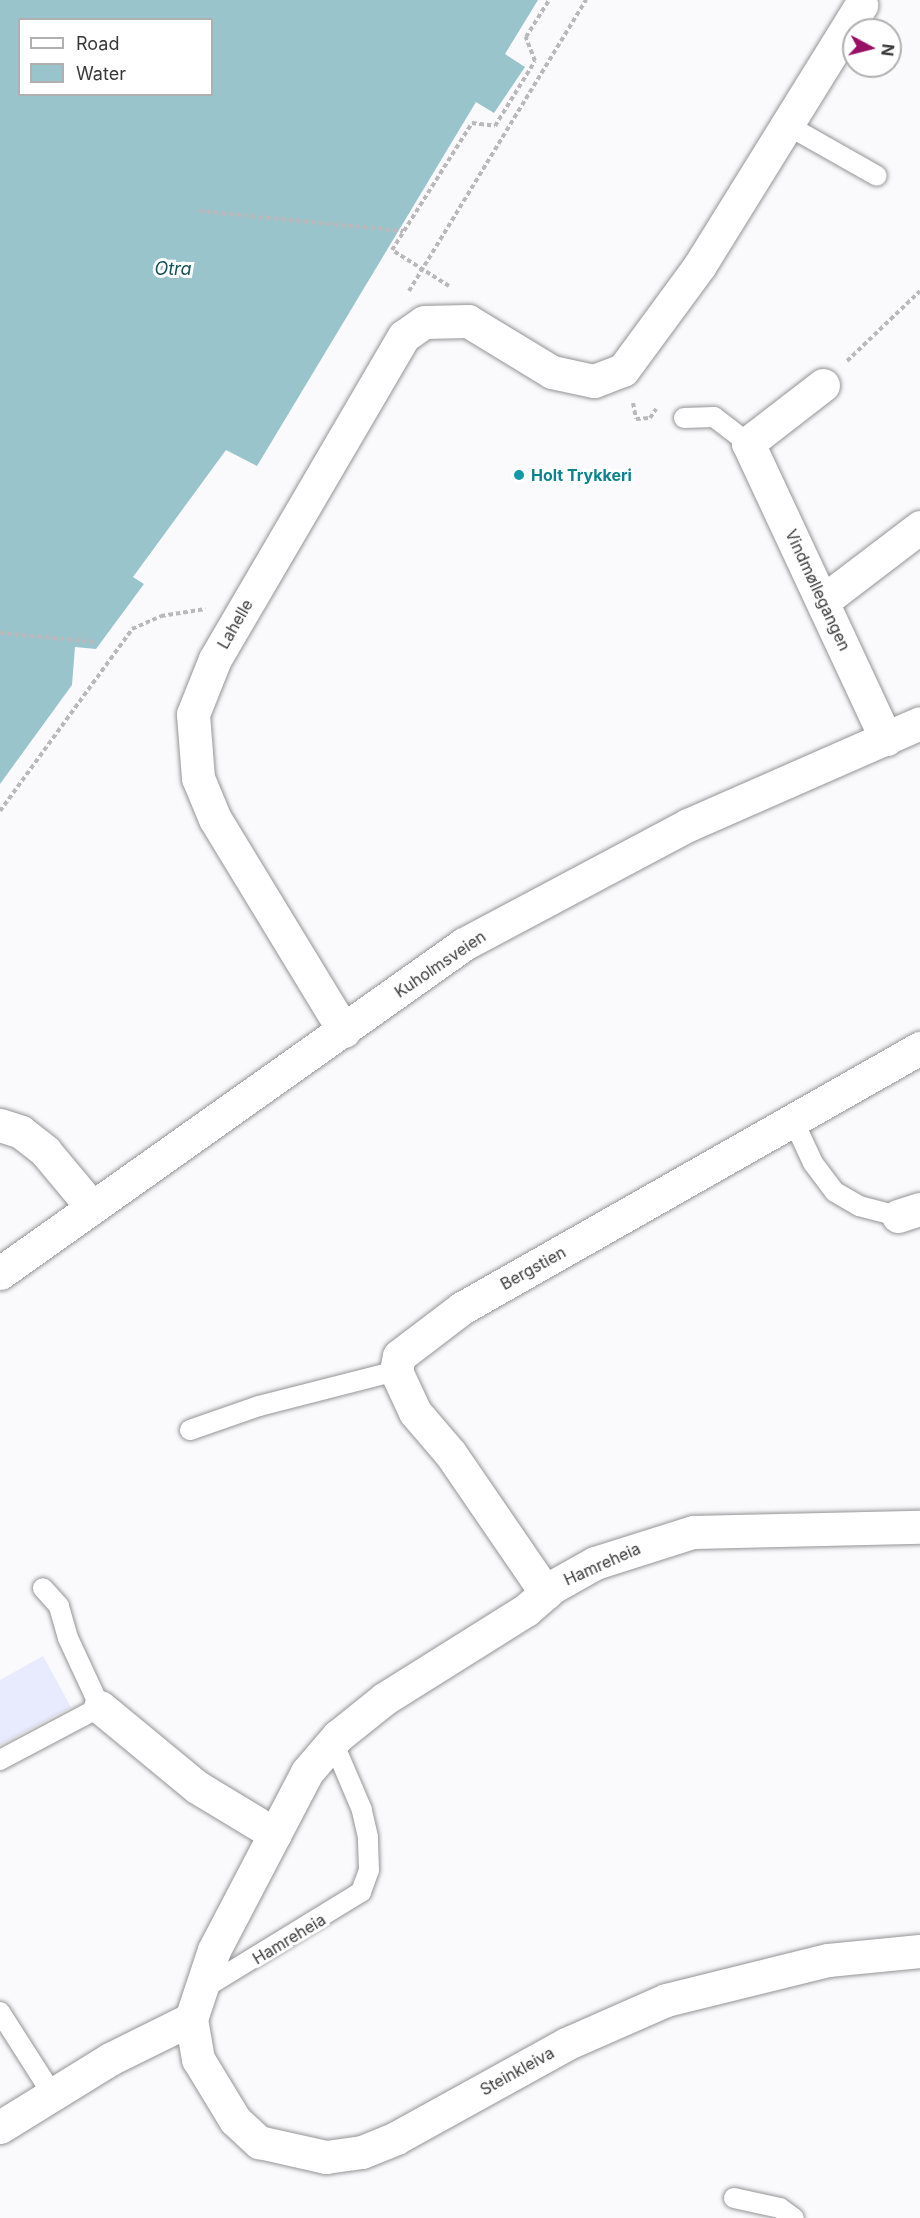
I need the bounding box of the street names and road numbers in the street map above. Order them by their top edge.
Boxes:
street label: Vindmøllegangen [781,526,855,654]
street label: Lahelle [213,596,257,652]
street label: Kuholmsveien [391,926,489,1002]
street label: Bergstien [497,1242,569,1294]
street label: Hamreheia [561,1539,643,1589]
street label: Hamreheia [249,1910,329,1968]
street label: Steinkleiva [477,2043,557,2099]

